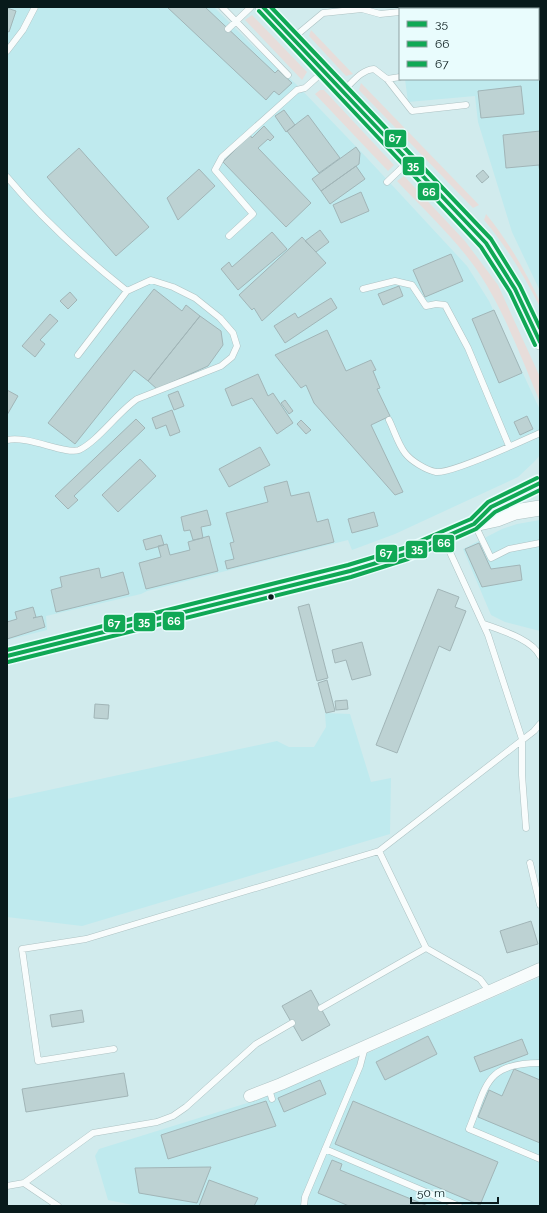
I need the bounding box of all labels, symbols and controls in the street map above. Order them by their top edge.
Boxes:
legend [399,8,539,80]
text: 35 [435,17,448,31]
text: 66 [435,37,449,51]
text: 67 [435,57,449,71]
line badge: 67 [384,129,407,148]
text: 67 [389,132,402,145]
line badge: 35 [402,156,425,176]
text: 35 [407,160,419,173]
line badge: 66 [417,182,440,201]
text: 66 [422,186,436,199]
line badge: 66 [432,534,455,553]
text: 66 [437,537,451,550]
line badge: 35 [405,540,428,559]
text: 35 [411,543,423,556]
line badge: 67 [375,544,398,563]
text: 67 [380,547,393,560]
unlabelled marker [266,592,276,602]
line badge: 66 [162,611,185,631]
line badge: 35 [133,612,156,632]
line badge: 67 [103,614,126,633]
text: 66 [167,615,181,628]
text: 35 [138,616,150,629]
text: 67 [108,617,121,630]
scale bar [411,1179,498,1205]
text: 50 m [417,1186,445,1200]

